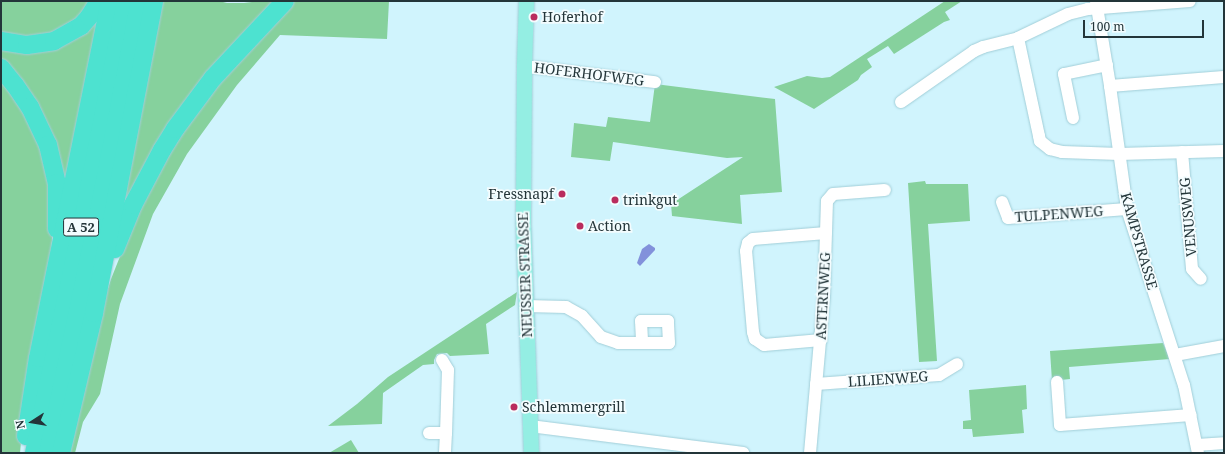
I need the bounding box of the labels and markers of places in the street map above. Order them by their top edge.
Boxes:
place label: Hoferhof [542,9,603,25]
marker: Hoferhof [529,12,539,22]
place label: Fressnapf [488,186,554,202]
marker: Fressnapf [557,189,567,199]
place label: trinkgut [623,192,677,208]
marker: trinkgut [610,195,620,205]
place label: Action [588,218,631,234]
marker: Action [575,221,585,231]
place label: Schlemmergrill [522,399,625,415]
marker: Schlemmergrill [509,402,519,412]

